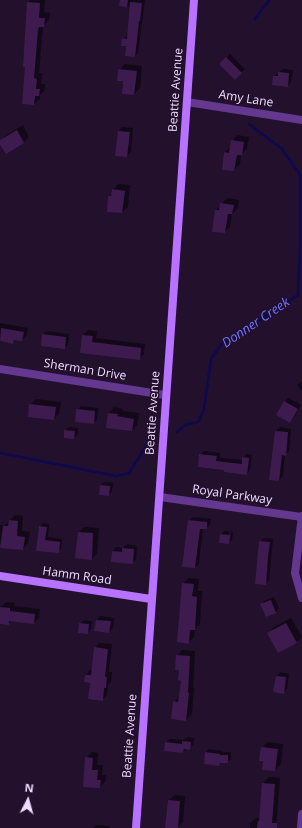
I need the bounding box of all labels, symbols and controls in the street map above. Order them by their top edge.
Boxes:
street label: Beattie Avenue [166,47,186,133]
street label: Amy Lane [218,88,274,110]
water label: Donner Creek [219,295,293,351]
street label: Sherman Drive [43,356,127,384]
street label: Beattie Avenue [143,370,163,456]
street label: Royal Parkway [191,482,273,508]
street label: Hamm Road [42,564,112,588]
street label: Beattie Avenue [120,693,140,779]
north arrow [8,780,48,820]
text: N [24,780,35,795]

